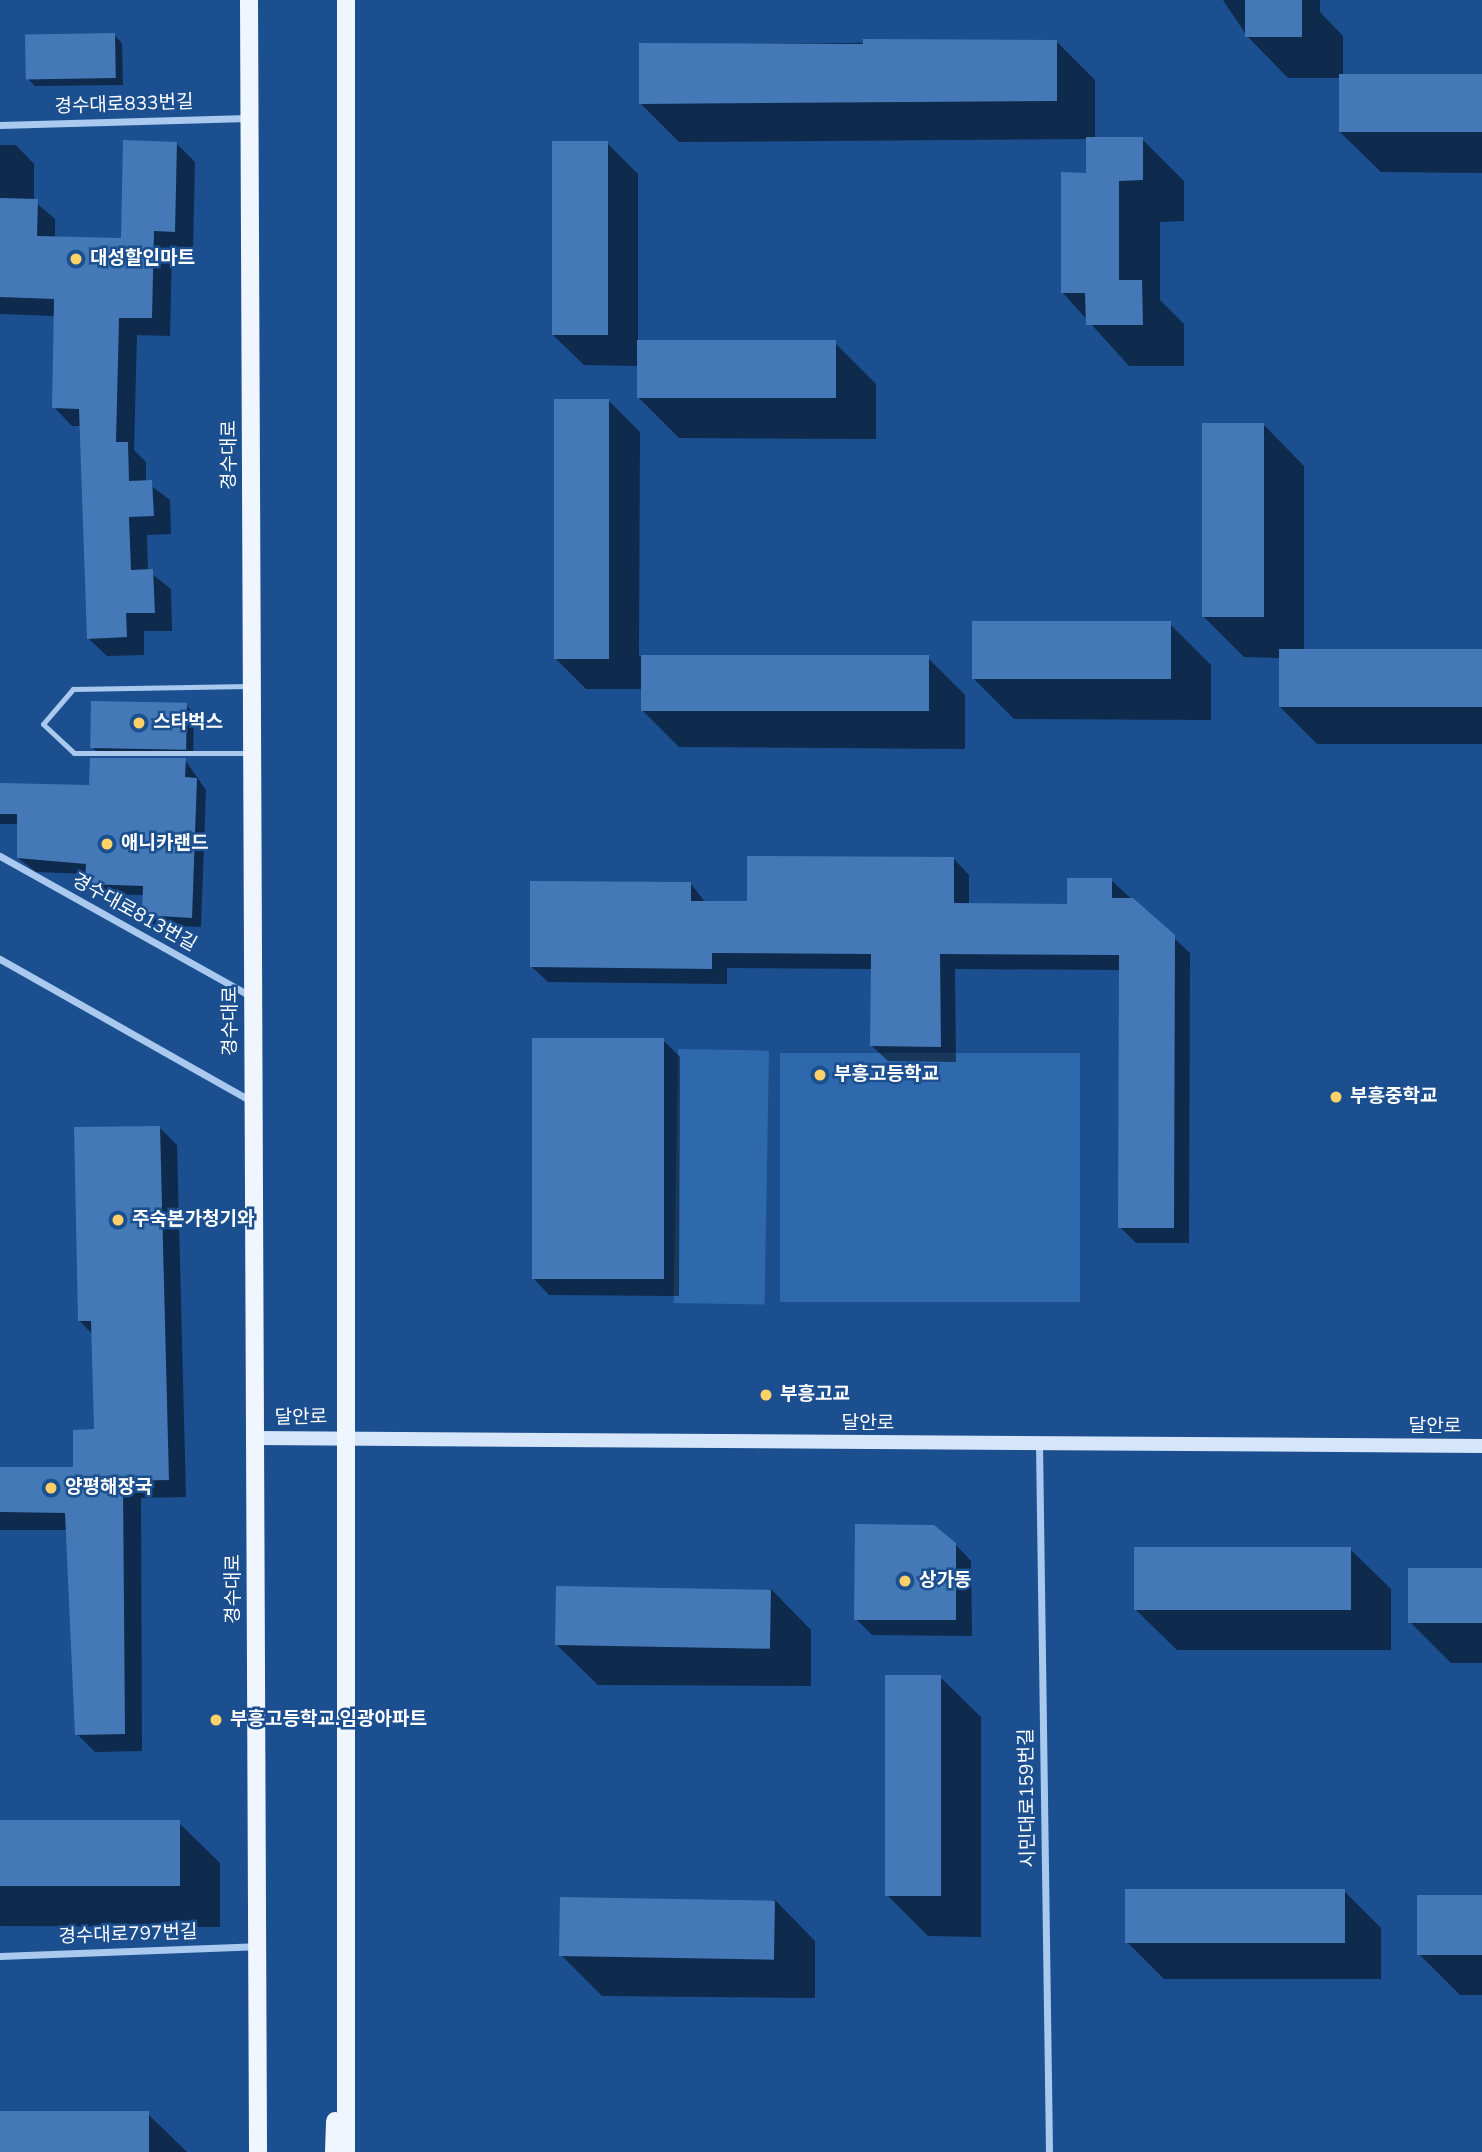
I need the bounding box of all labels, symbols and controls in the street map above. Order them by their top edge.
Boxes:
street label: 경수대로833번길 [54,91,194,119]
place label: 대성할인마트 [90,248,195,270]
marker: 대성할인마트 [68,251,84,267]
street label: 경수대로 [219,420,241,490]
place label: 스타벅스 [153,712,223,734]
marker: 스타벅스 [131,715,147,731]
place label: 애니카랜드 [121,833,208,855]
marker: 애니카랜드 [99,836,115,852]
street label: 경수대로813번길 [68,869,200,957]
street label: 경수대로 [220,986,242,1056]
place label: 부흥고등학교 [834,1064,939,1086]
marker: 부흥고등학교 [812,1067,828,1083]
place label: 부흥중학교 [1350,1086,1437,1108]
marker: 부흥중학교 [1328,1089,1344,1105]
place label: 주숙본가청기와 [132,1209,254,1231]
marker: 주숙본가청기와 [110,1212,126,1228]
place label: 부흥고교 [780,1384,850,1406]
marker: 부흥고교 [758,1387,774,1403]
street label: 달안로 [275,1406,327,1430]
street label: 달안로 [842,1413,894,1435]
street label: 달안로 [1409,1416,1461,1438]
place label: 양평해장국 [65,1477,152,1499]
marker: 양평해장국 [43,1480,59,1496]
street label: 경수대로 [223,1554,245,1624]
place label: 상가동 [919,1570,971,1592]
marker: 상가동 [897,1573,913,1589]
place label: 부흥고등학교.임광아파트 [230,1709,427,1731]
marker: 부흥고등학교.임광아파트 [208,1712,224,1728]
street label: 시민대로159번길 [1015,1728,1041,1868]
street label: 경수대로797번길 [58,1921,198,1949]

